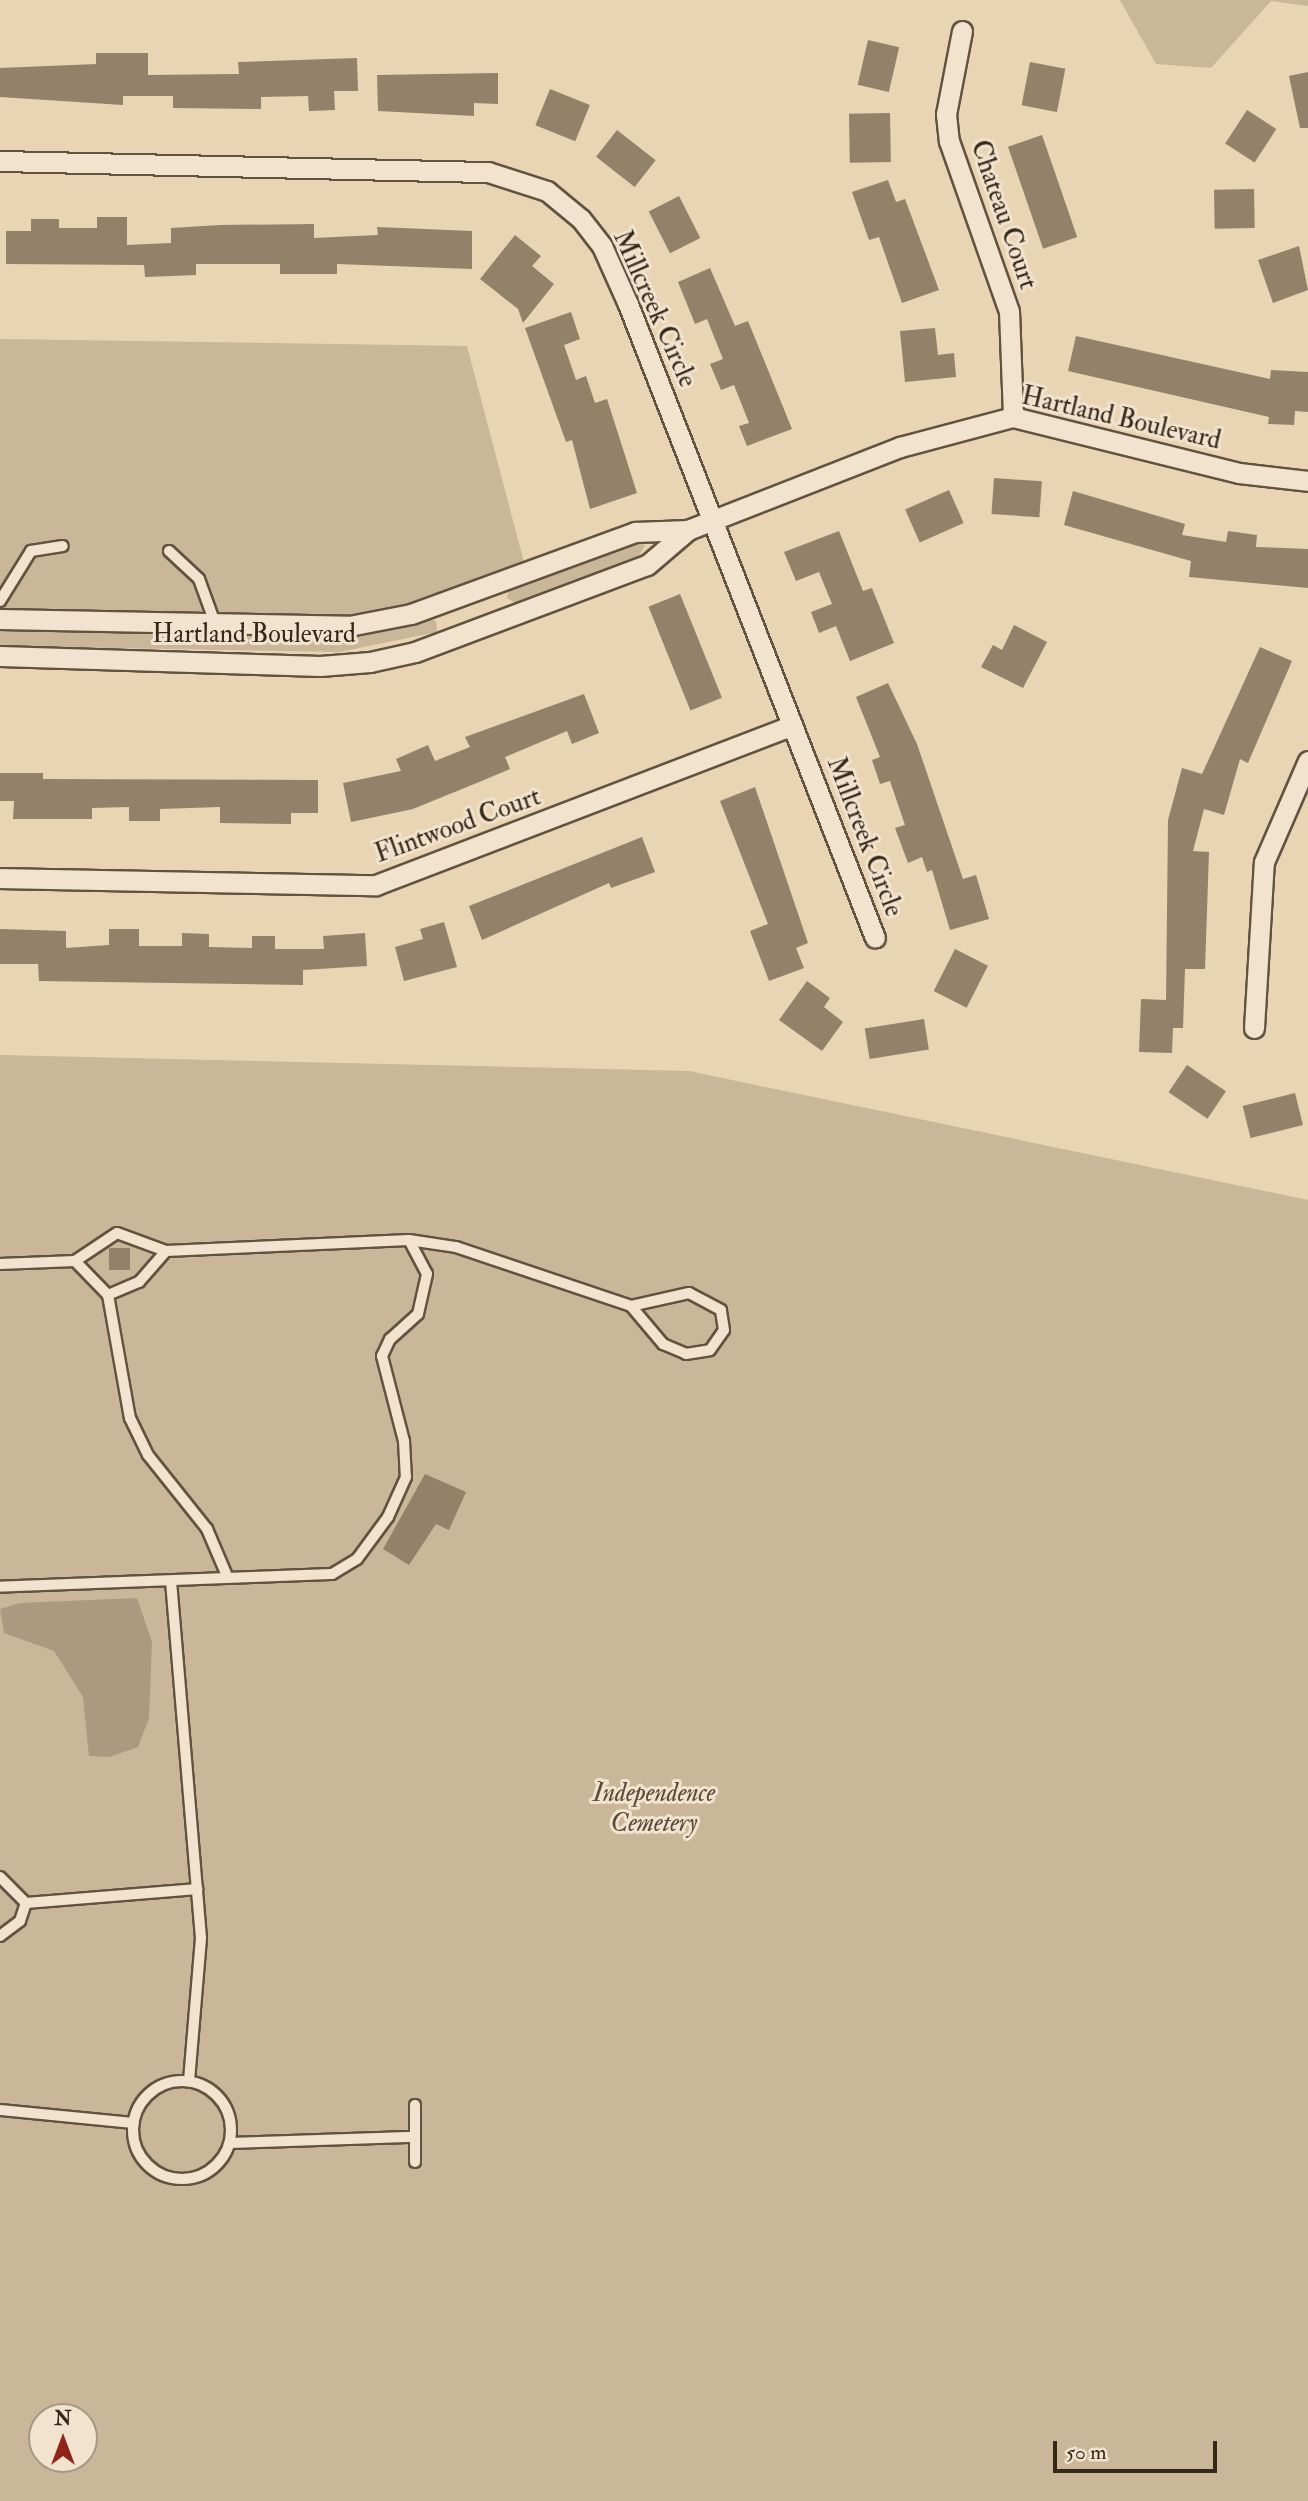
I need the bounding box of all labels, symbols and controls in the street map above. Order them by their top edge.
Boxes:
street label: Chateau Court [963,136,1043,294]
street label: Millcreek Circle [606,226,702,392]
street label: Hartland Boulevard [1018,381,1224,457]
street label: Hartland Boulevard [152,619,356,651]
street label: Millcreek Circle [819,753,909,921]
street label: Flintwood Court [371,782,545,870]
park label: Independence Cemetery [593,1778,715,1840]
north arrow [28,2403,98,2473]
text: N [54,2407,72,2431]
scale bar [1056,2428,1220,2472]
text: 50 m [1066,2439,1107,2466]

